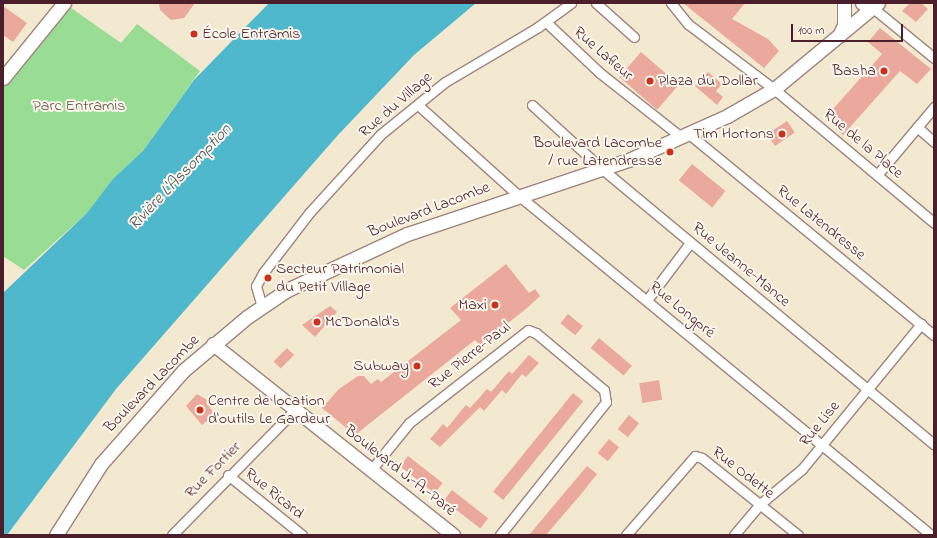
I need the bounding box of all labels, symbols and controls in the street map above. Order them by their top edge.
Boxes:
scale bar [793,16,905,42]
text: 100 m [798,22,825,40]
street label: Rue Lafleur [569,23,637,85]
place label: École Entramis [202,24,300,44]
marker: École Entramis [189,29,199,39]
place label: Basha [832,61,876,81]
marker: Basha [879,66,889,76]
street label: Rue du Village [355,68,437,142]
place label: Plaza du Dollar [658,71,758,91]
marker: Plaza du Dollar [645,76,655,86]
park label: Parc Entramis [32,96,126,116]
street label: Rue de la Place [819,105,907,183]
water label: Rivière L'Assomption [124,120,236,234]
place label: Tim Hortons [693,124,774,144]
marker: Tim Hortons [777,129,787,139]
place label: Boulevard Lacombe / rue Latendresse [533,133,662,171]
marker: Boulevard Lacombe / rue Latendresse [665,147,675,157]
street label: Boulevard Lacombe [365,178,493,242]
street label: Rue Latendresse [773,181,869,265]
street label: Rue Jeanne-Mance [688,218,794,312]
place label: Secteur Patrimonial du Petit Village [276,259,404,297]
marker: Secteur Patrimonial du Petit Village [263,273,273,283]
street label: Rue Longpré [645,278,719,342]
place label: Maxi [459,295,487,315]
marker: Maxi [490,300,500,310]
place label: McDonald's [325,312,400,332]
marker: McDonald's [312,317,322,327]
street label: Rue Pierre-Paul [425,318,515,394]
street label: Boulevard Lacombe [100,331,204,437]
place label: Subway [353,356,409,376]
marker: Subway [412,361,422,371]
place label: Centre de location d'outils Le Gardeur [208,391,330,429]
street label: Rue Lise [796,397,844,451]
marker: Centre de location d'outils Le Gardeur [195,405,205,415]
street label: Boulevard J.-A.-Paré [340,422,460,520]
street label: Rue Fortier [181,438,245,502]
street label: Rue Odette [708,443,778,503]
street label: Rue Ricard [241,464,307,524]

